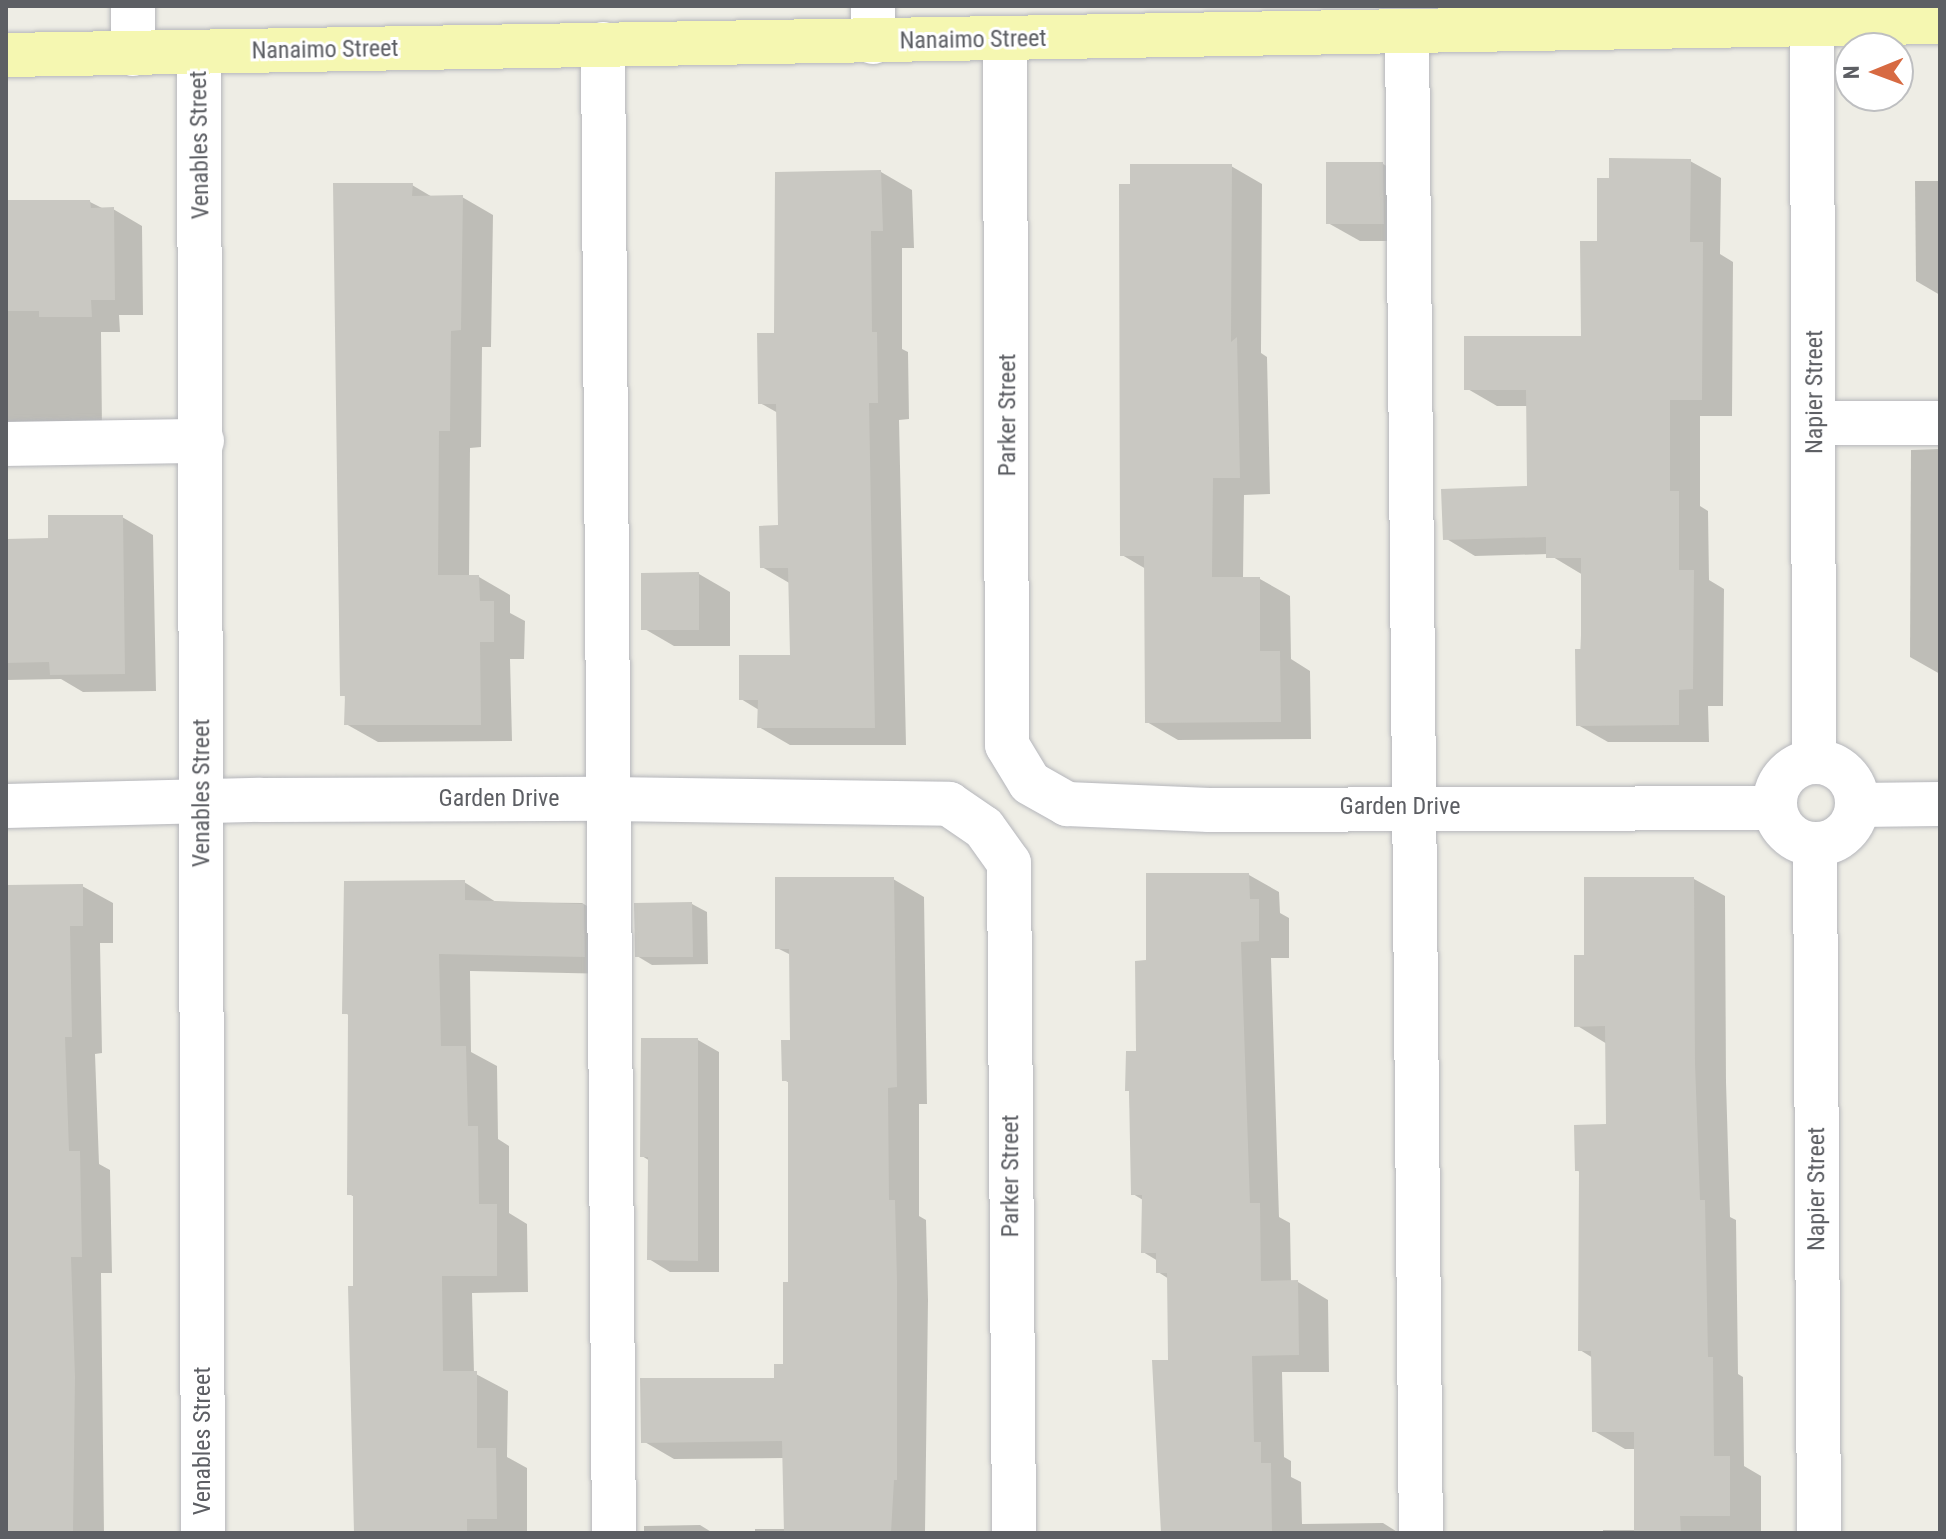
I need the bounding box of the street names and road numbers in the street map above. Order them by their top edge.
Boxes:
street label: Nanaimo Street [899,24,1047,56]
street label: Nanaimo Street [251,34,399,66]
street label: Venables Street [184,70,216,220]
street label: Napier Street [1801,330,1829,454]
street label: Parker Street [994,354,1022,476]
street label: Venables Street [188,719,216,867]
street label: Garden Drive [439,785,559,813]
street label: Garden Drive [1340,793,1460,821]
street label: Parker Street [997,1115,1025,1237]
street label: Napier Street [1803,1127,1831,1251]
street label: Venables Street [189,1367,217,1515]

